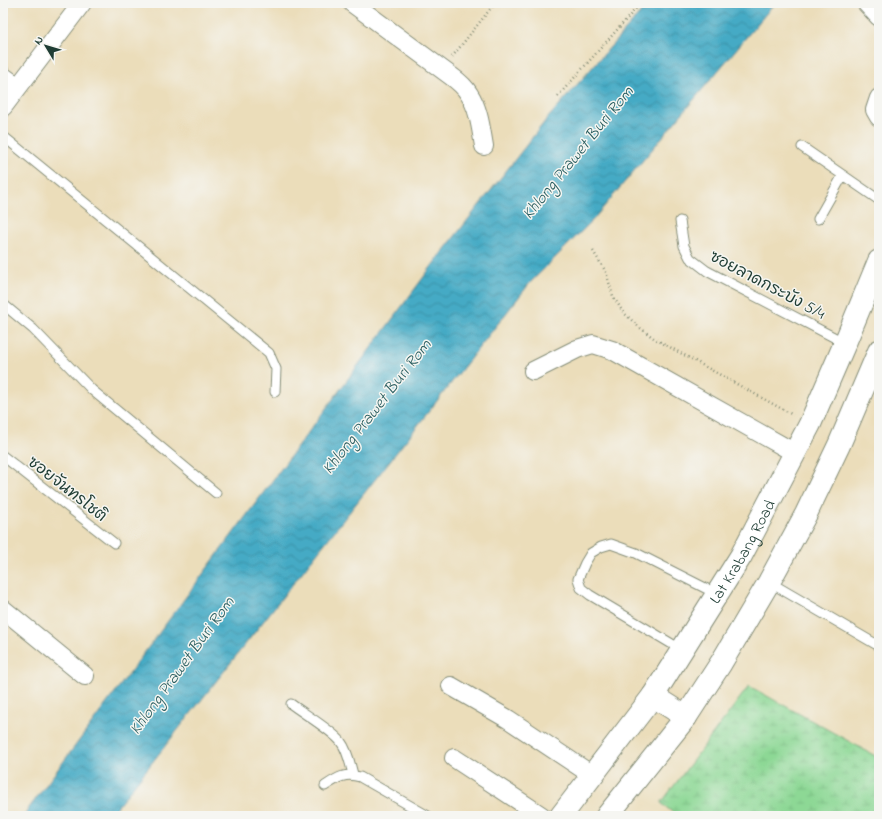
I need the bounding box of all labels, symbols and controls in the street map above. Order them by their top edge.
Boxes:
north arrow [26,26,66,66]
text: N [30,33,48,48]
water label: Khlong Prawet Buri Rom [516,80,641,226]
street label: ซอยลาดกระบัง 5/4 [705,245,830,327]
water label: Khlong Prawet Buri Rom [316,333,439,480]
street label: ซอยจันทรโชติ [22,450,112,528]
street label: Lat Krabang Road [704,496,782,609]
water label: Khlong Prawet Buri Rom [123,591,242,741]

